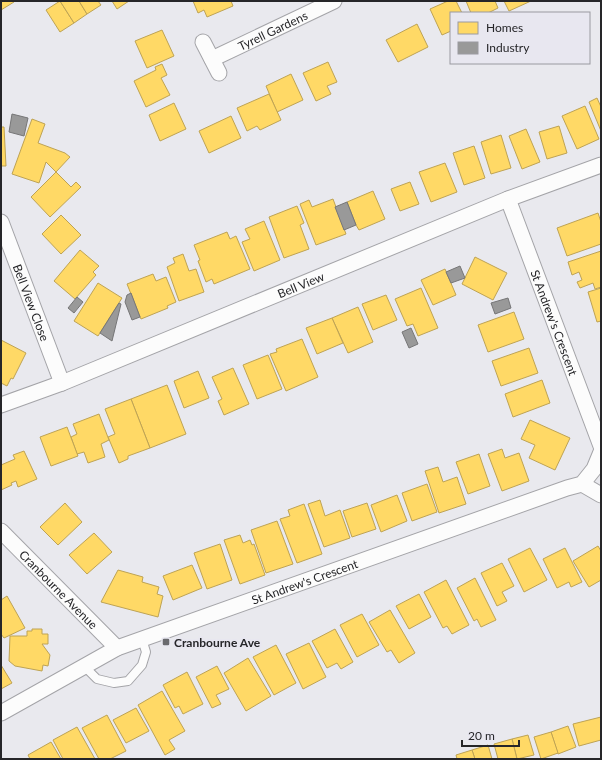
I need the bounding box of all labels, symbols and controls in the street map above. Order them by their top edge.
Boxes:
street label: Tyrell Gardens [235,7,310,53]
legend [450,12,590,64]
text: Homes [486,20,523,35]
text: Industry [486,40,530,55]
street label: Bell View Close [10,262,53,343]
street label: Bell View [275,268,327,301]
street label: St Andrew's Crescent [528,268,581,378]
street label: Cranbourne Avenue [16,547,101,632]
street label: St Andrew's Crescent [249,555,360,607]
place label: Cranbourne Ave [174,635,261,650]
marker: Cranbourne Ave [161,637,171,647]
scale bar [462,722,519,748]
text: 20 m [468,728,495,743]

